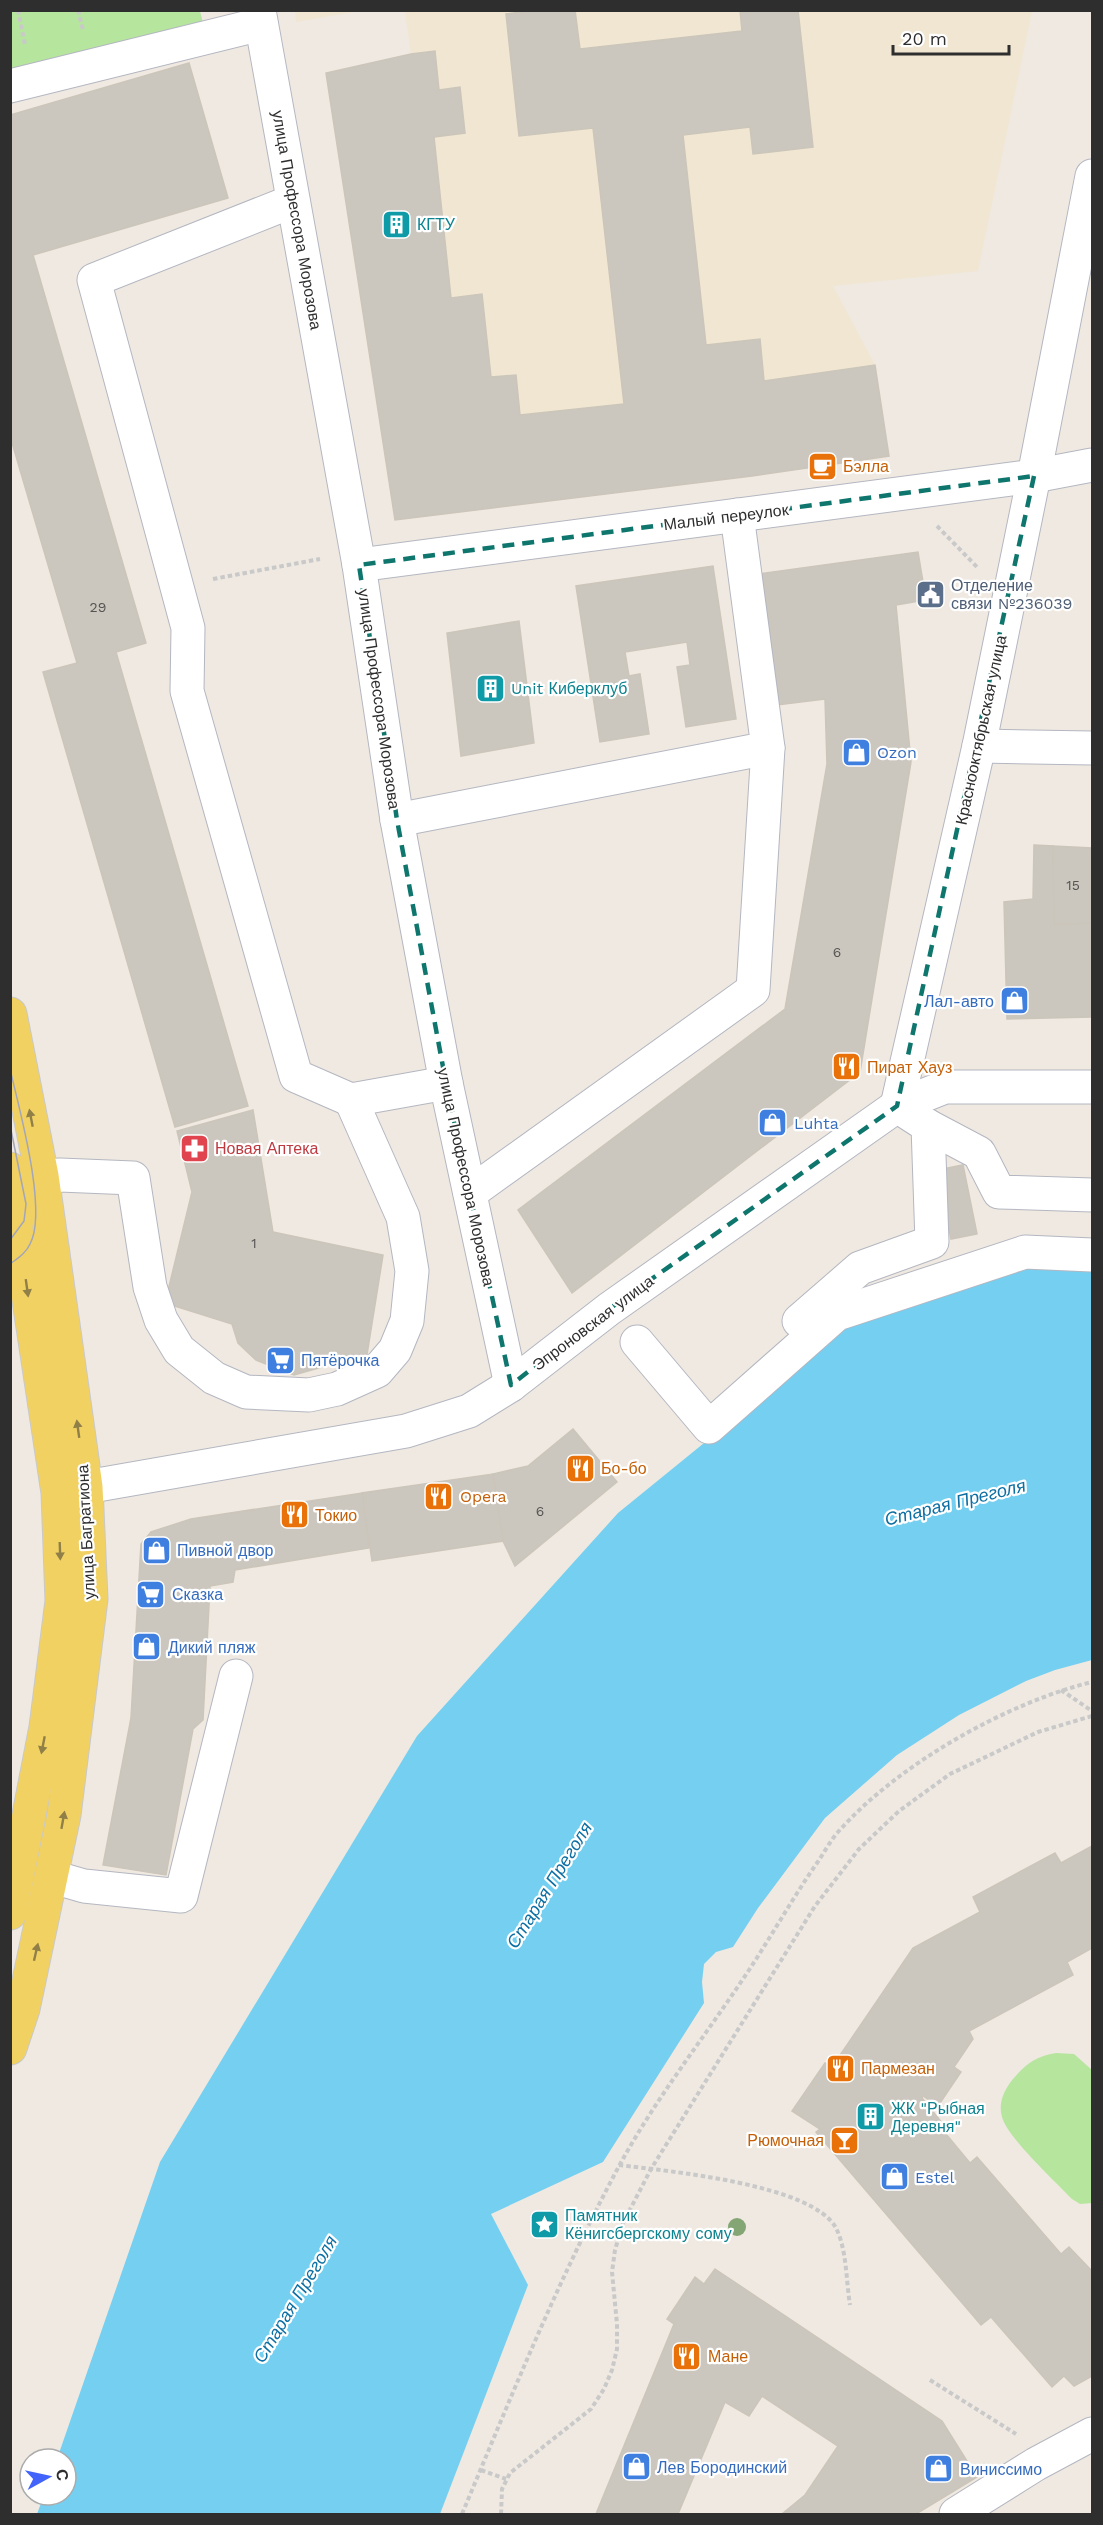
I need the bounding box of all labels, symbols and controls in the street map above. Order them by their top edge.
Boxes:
scale bar [893,18,1008,56]
text: 20 m [902,28,947,49]
street label: улица Профессора Морозова [268,109,326,331]
building icon: КГТУ [380,208,412,240]
place label: КГТУ [417,215,456,234]
cafe icon: Бэлла [806,450,838,482]
place label: Бэлла [843,457,889,476]
street label: Малый переулок [662,500,791,534]
place label: Отделение связи №236039 [951,576,1072,613]
public building icon: Отделение связи №236039 [914,578,946,610]
street label: улица Профессора Морозова [354,588,404,811]
house number: 29 [90,599,106,615]
street label: Краснооктябрьская улица [952,633,1010,827]
building icon: Unit Киберклуб [474,672,506,704]
place label: Unit Киберклуб [511,679,627,698]
shop icon: Ozon [840,736,872,768]
place label: Ozon [877,743,917,762]
house number: 15 [1066,877,1080,893]
house number: 6 [833,944,841,960]
shop icon: Лал-авто [999,985,1031,1017]
place label: Лал-авто [924,992,994,1011]
restaurant icon: Пират Хауз [830,1051,862,1083]
place label: Пират Хауз [867,1058,952,1077]
street label: улица Профессора Морозова [434,1066,498,1288]
shop icon: Luhta [757,1107,789,1139]
one-way arrow [26,1109,35,1128]
place label: Luhta [794,1114,839,1133]
pharmacy icon: Новая Аптека [178,1132,210,1164]
place label: Новая Аптека [215,1139,319,1158]
house number: 1 [251,1235,257,1251]
street label: Эпроновская улица [529,1271,657,1375]
one-way arrow [23,1278,32,1297]
supermarket icon: Пятёрочка [264,1344,296,1376]
place label: Пятёрочка [301,1351,380,1370]
one-way arrow [73,1420,82,1439]
restaurant icon: Бо-бо [564,1452,596,1484]
place label: Бо-бо [601,1459,647,1478]
street label: улица Багратиона [73,1464,99,1600]
water label: Старая Преголя [882,1474,1028,1530]
restaurant icon: Opera [423,1480,455,1512]
place label: Opera [460,1487,507,1506]
restaurant icon: Токио [278,1499,310,1531]
house number: 6 [536,1503,544,1519]
place label: Токио [315,1506,357,1525]
shop icon: Пивной двор [140,1534,172,1566]
place label: Пивной двор [177,1541,274,1560]
one-way arrow [55,1542,65,1561]
supermarket icon: Сказка [135,1578,167,1610]
place label: Сказка [172,1585,223,1604]
shop icon: Дикий пляж [131,1631,163,1663]
place label: Дикий пляж [168,1638,256,1657]
one-way arrow [38,1736,47,1755]
one-way arrow [59,1810,68,1829]
water label: Старая Преголя [502,1818,596,1952]
one-way arrow [31,1942,41,1961]
restaurant icon: Пармезан [824,2052,856,2084]
place label: Пармезан [861,2059,935,2078]
place label: ЖК "Рыбная Деревня" [891,2099,985,2136]
building icon: ЖК "Рыбная Деревня" [854,2101,886,2133]
bar icon: Рюмочная [829,2124,861,2156]
place label: Рюмочная [747,2131,824,2150]
shop icon: Estel [878,2161,910,2193]
place label: Estel [915,2168,955,2187]
place label: Памятник Кёнигсбергскому сому [565,2206,732,2243]
place icon: Памятник Кёнигсбергскому сому [528,2208,560,2240]
water label: Старая Преголя [249,2231,341,2366]
restaurant icon: Мане [671,2340,703,2372]
place label: Мане [708,2347,748,2366]
north arrow [18,2447,78,2507]
shop icon: Лев Бородинский [620,2451,652,2483]
shop icon: Виниссимо [923,2453,955,2485]
place label: Лев Бородинский [657,2458,787,2477]
place label: Виниссимо [960,2460,1042,2479]
text: С [52,2468,73,2482]

